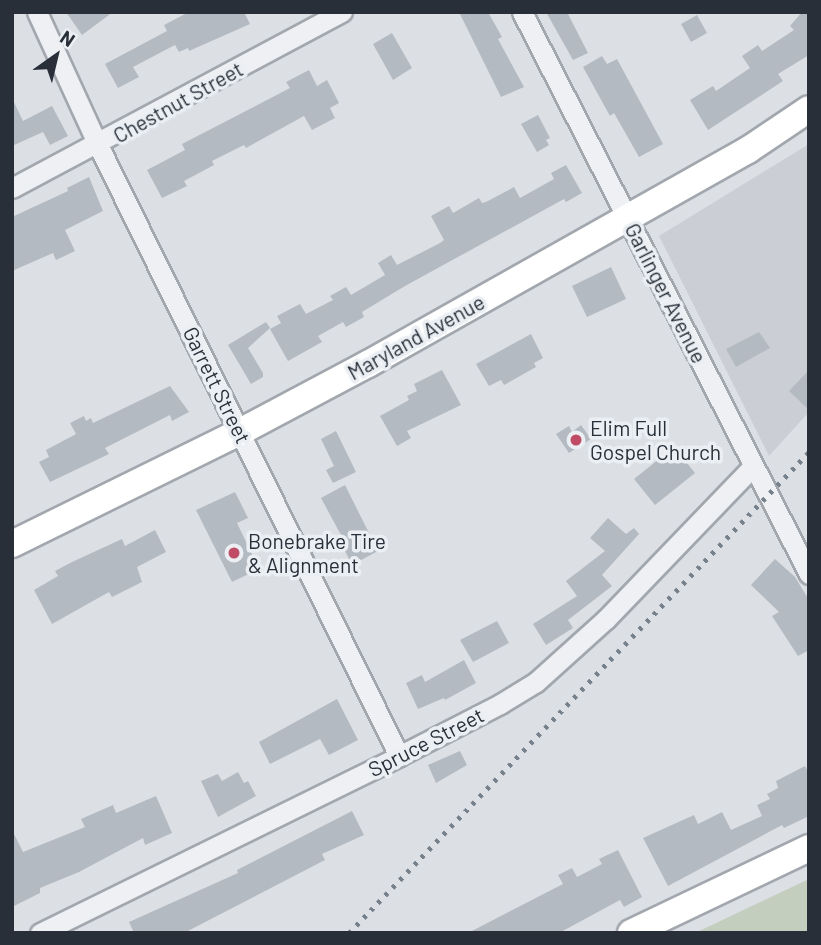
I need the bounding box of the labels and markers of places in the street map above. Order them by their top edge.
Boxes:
place label: Elim Full Gospel Church [590,415,721,465]
marker: Elim Full Gospel Church [568,432,584,448]
place label: Bonebrake Tire & Alignment [248,528,386,578]
marker: Bonebrake Tire & Alignment [226,545,242,561]

